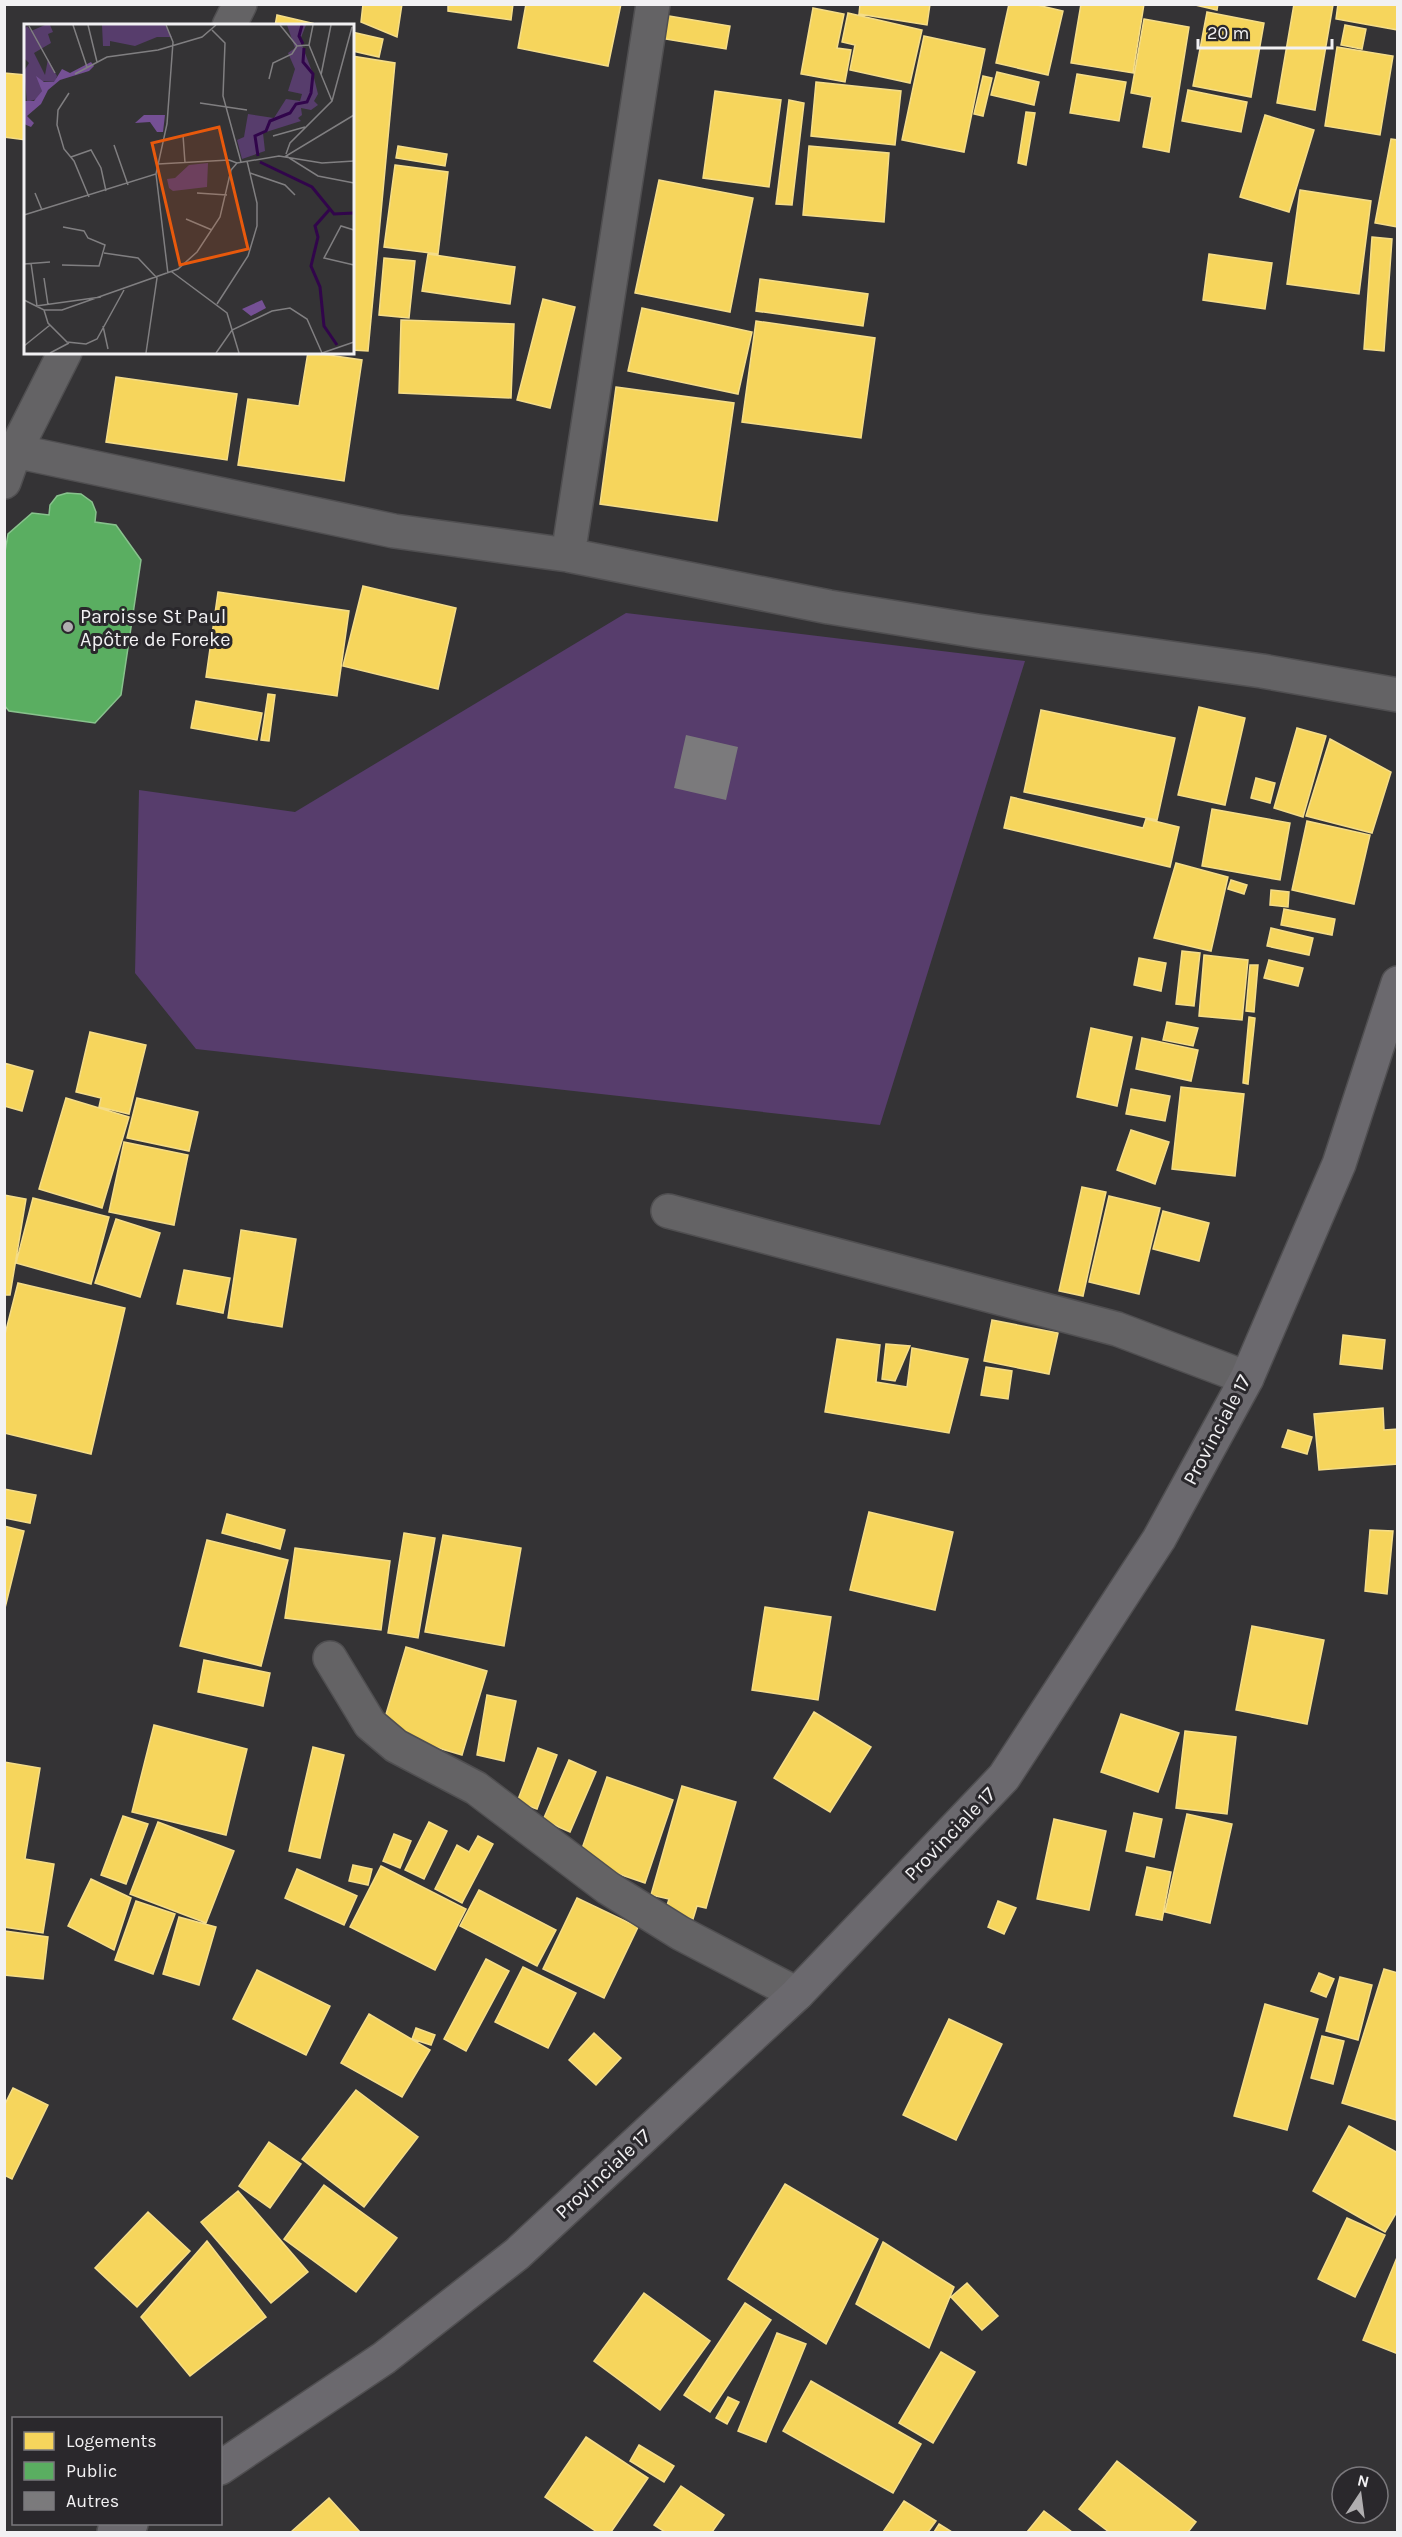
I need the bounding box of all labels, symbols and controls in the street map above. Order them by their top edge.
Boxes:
scale bar [1198,12,1332,50]
text: 20 m [1207,22,1249,44]
inset map [24,24,354,354]
place label: Paroisse St Paul Apôtre de Foreke [80,605,231,651]
marker: Paroisse St Paul Apôtre de Foreke [61,620,75,634]
street label: Provinciale 17 [1178,1371,1256,1489]
street label: Provinciale 17 [900,1782,1001,1886]
street label: Provinciale 17 [551,2124,656,2224]
legend [12,2417,222,2525]
text: Logements [66,2430,157,2452]
text: Public [66,2460,117,2482]
north arrow [1330,2465,1390,2525]
text: N [1356,2470,1371,2491]
text: Autres [66,2490,119,2512]

